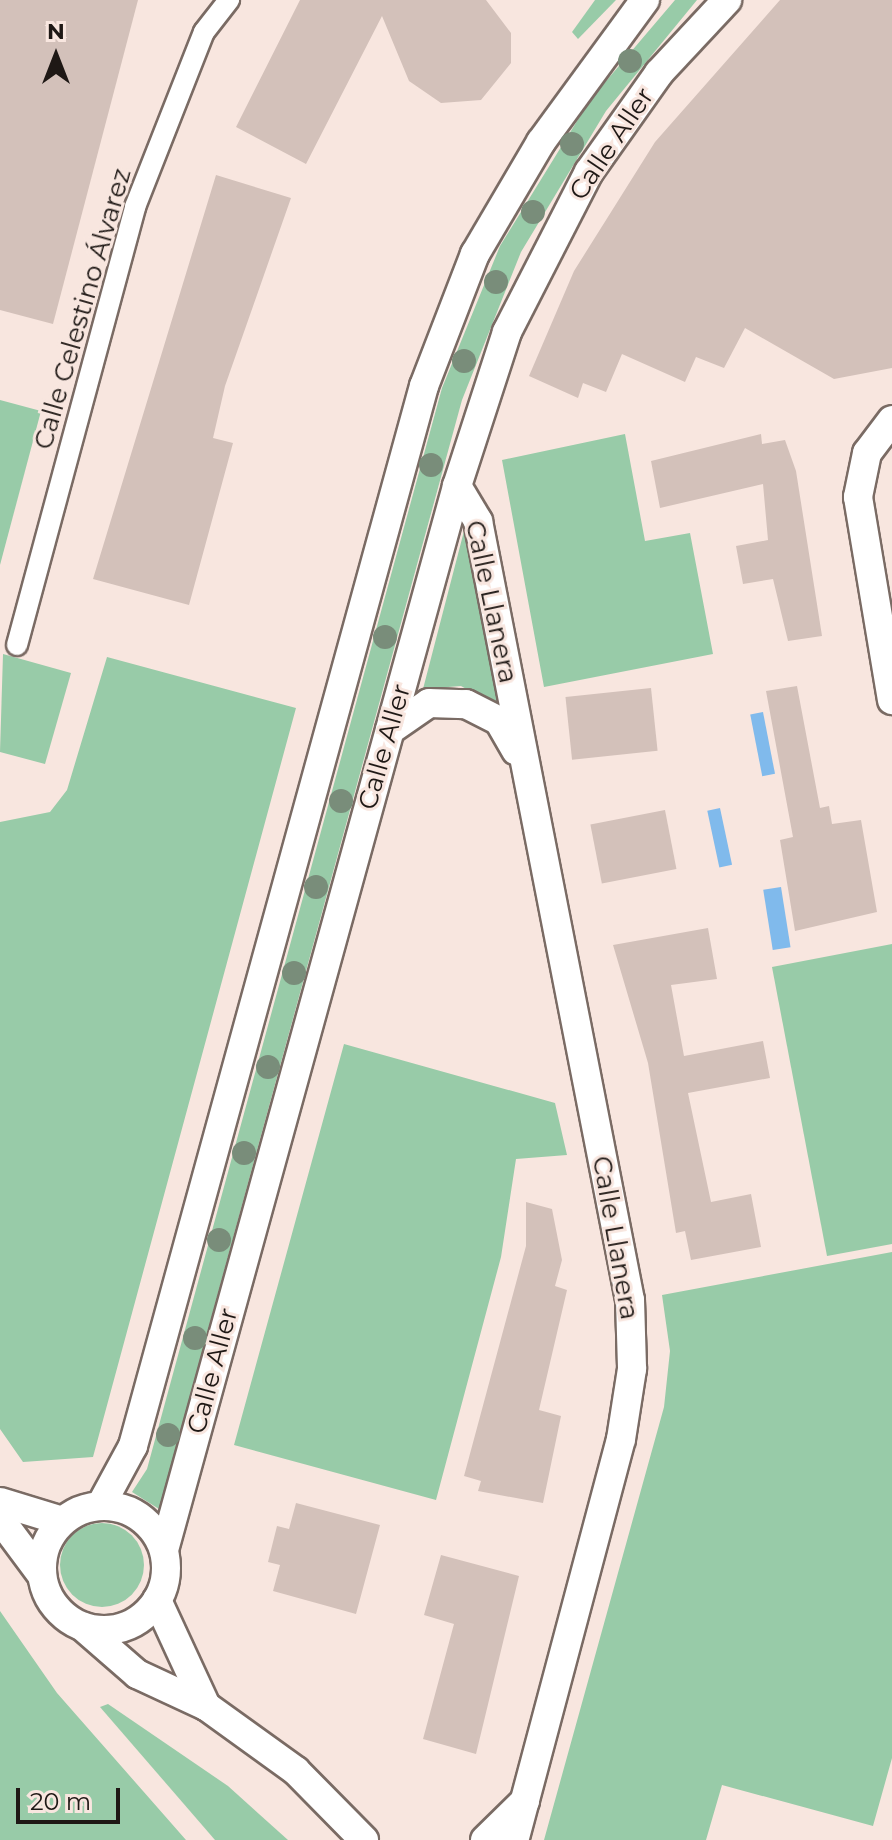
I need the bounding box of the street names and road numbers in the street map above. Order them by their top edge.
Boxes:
street label: Calle Aller [563,82,661,206]
street label: Calle Celestino Álvarez [28,165,138,453]
street label: Calle Llanera [459,518,523,686]
street label: Calle Aller [352,681,418,813]
street label: Calle Llanera [585,1154,645,1322]
street label: Calle Aller [181,1305,245,1437]

